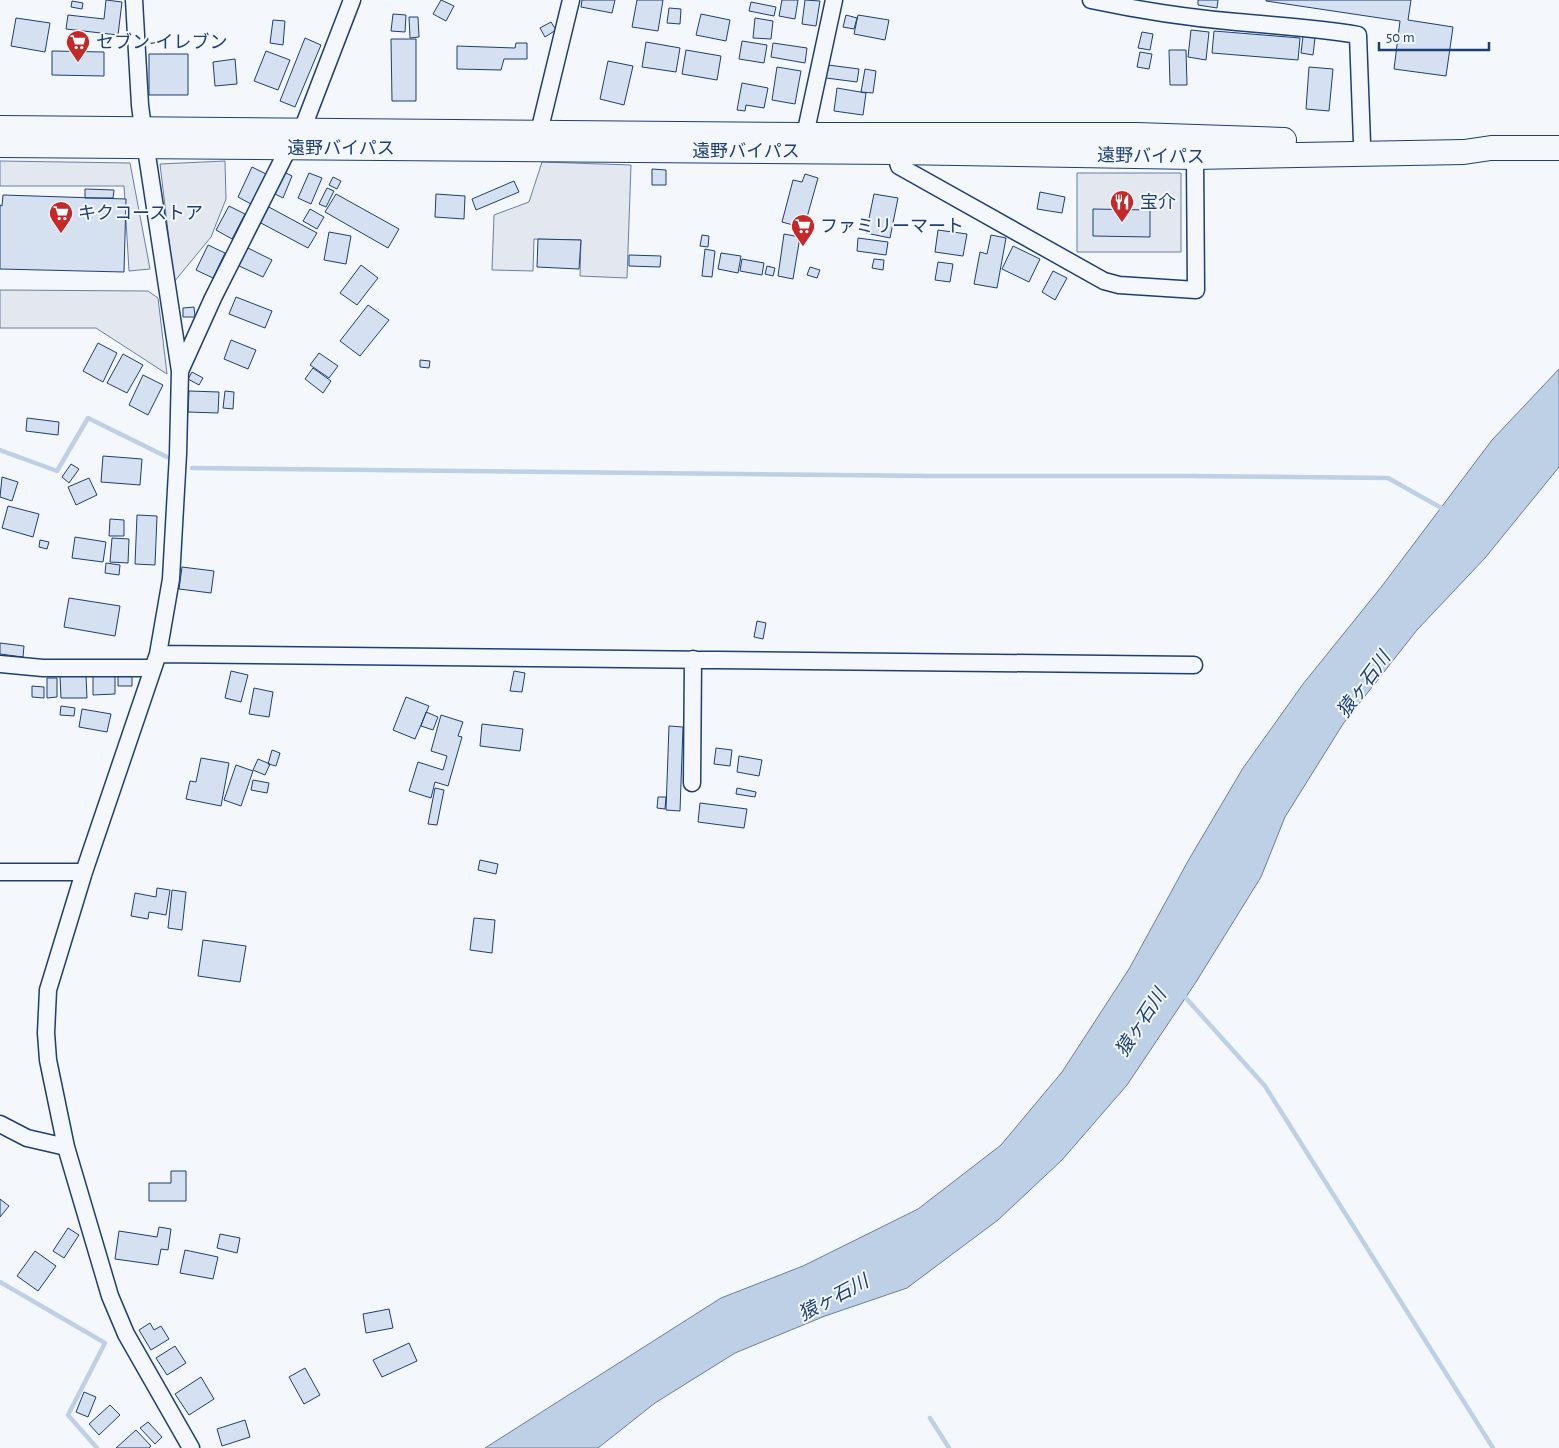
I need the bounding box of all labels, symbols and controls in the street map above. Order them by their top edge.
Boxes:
scale bar [1379,20,1489,52]
supermarket icon: セブン-イレブン [65,29,91,63]
text: 50 m [1386,30,1415,45]
place label: セブン-イレブン [96,32,228,52]
street label: 遠野バイパス [287,139,395,158]
street label: 遠野バイパス [692,142,800,161]
street label: 遠野バイパス [1097,146,1205,167]
restaurant icon: 宝介 [1109,189,1135,223]
place label: 宝介 [1140,193,1176,212]
supermarket icon: キクコーストア [48,200,74,234]
place label: キクコーストア [78,204,203,223]
supermarket icon: ファミリーマート [790,213,816,247]
place label: ファミリーマート [820,218,964,236]
water label: 猿ヶ石川 [1333,646,1395,721]
water label: 猿ヶ石川 [1112,984,1171,1060]
water label: 猿ヶ石川 [795,1270,873,1325]

